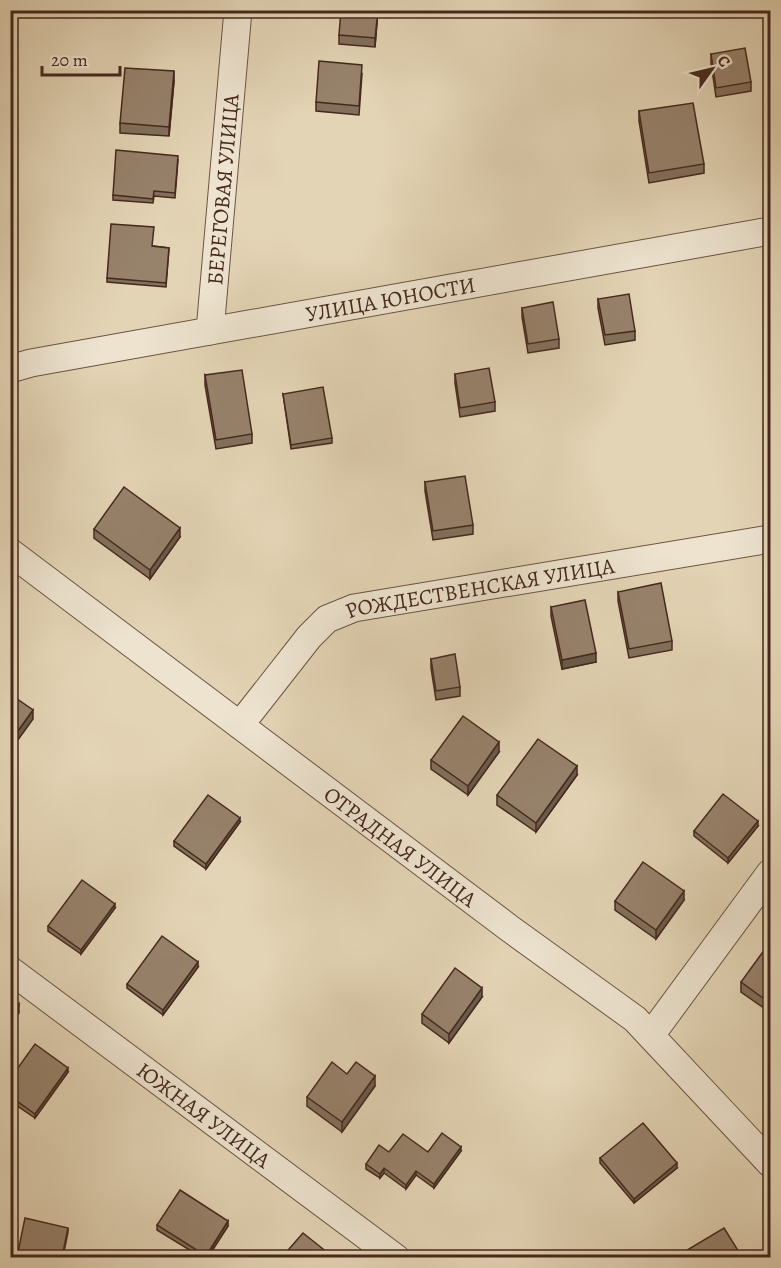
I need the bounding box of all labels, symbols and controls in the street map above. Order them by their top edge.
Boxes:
scale bar [42,39,120,77]
north arrow [682,39,742,99]
text: 20 m [51,48,88,72]
text: С [712,51,736,72]
street label: БЕРЕГОВАЯ УЛИЦА [200,92,247,286]
street label: УЛИЦА ЮНОСТИ [303,270,478,330]
street label: РОЖДЕСТВЕНСКАЯ УЛИЦА [341,551,618,626]
street label: ОТРАДНАЯ УЛИЦА [317,780,483,915]
street label: ЮЖНАЯ УЛИЦА [130,1056,277,1176]

